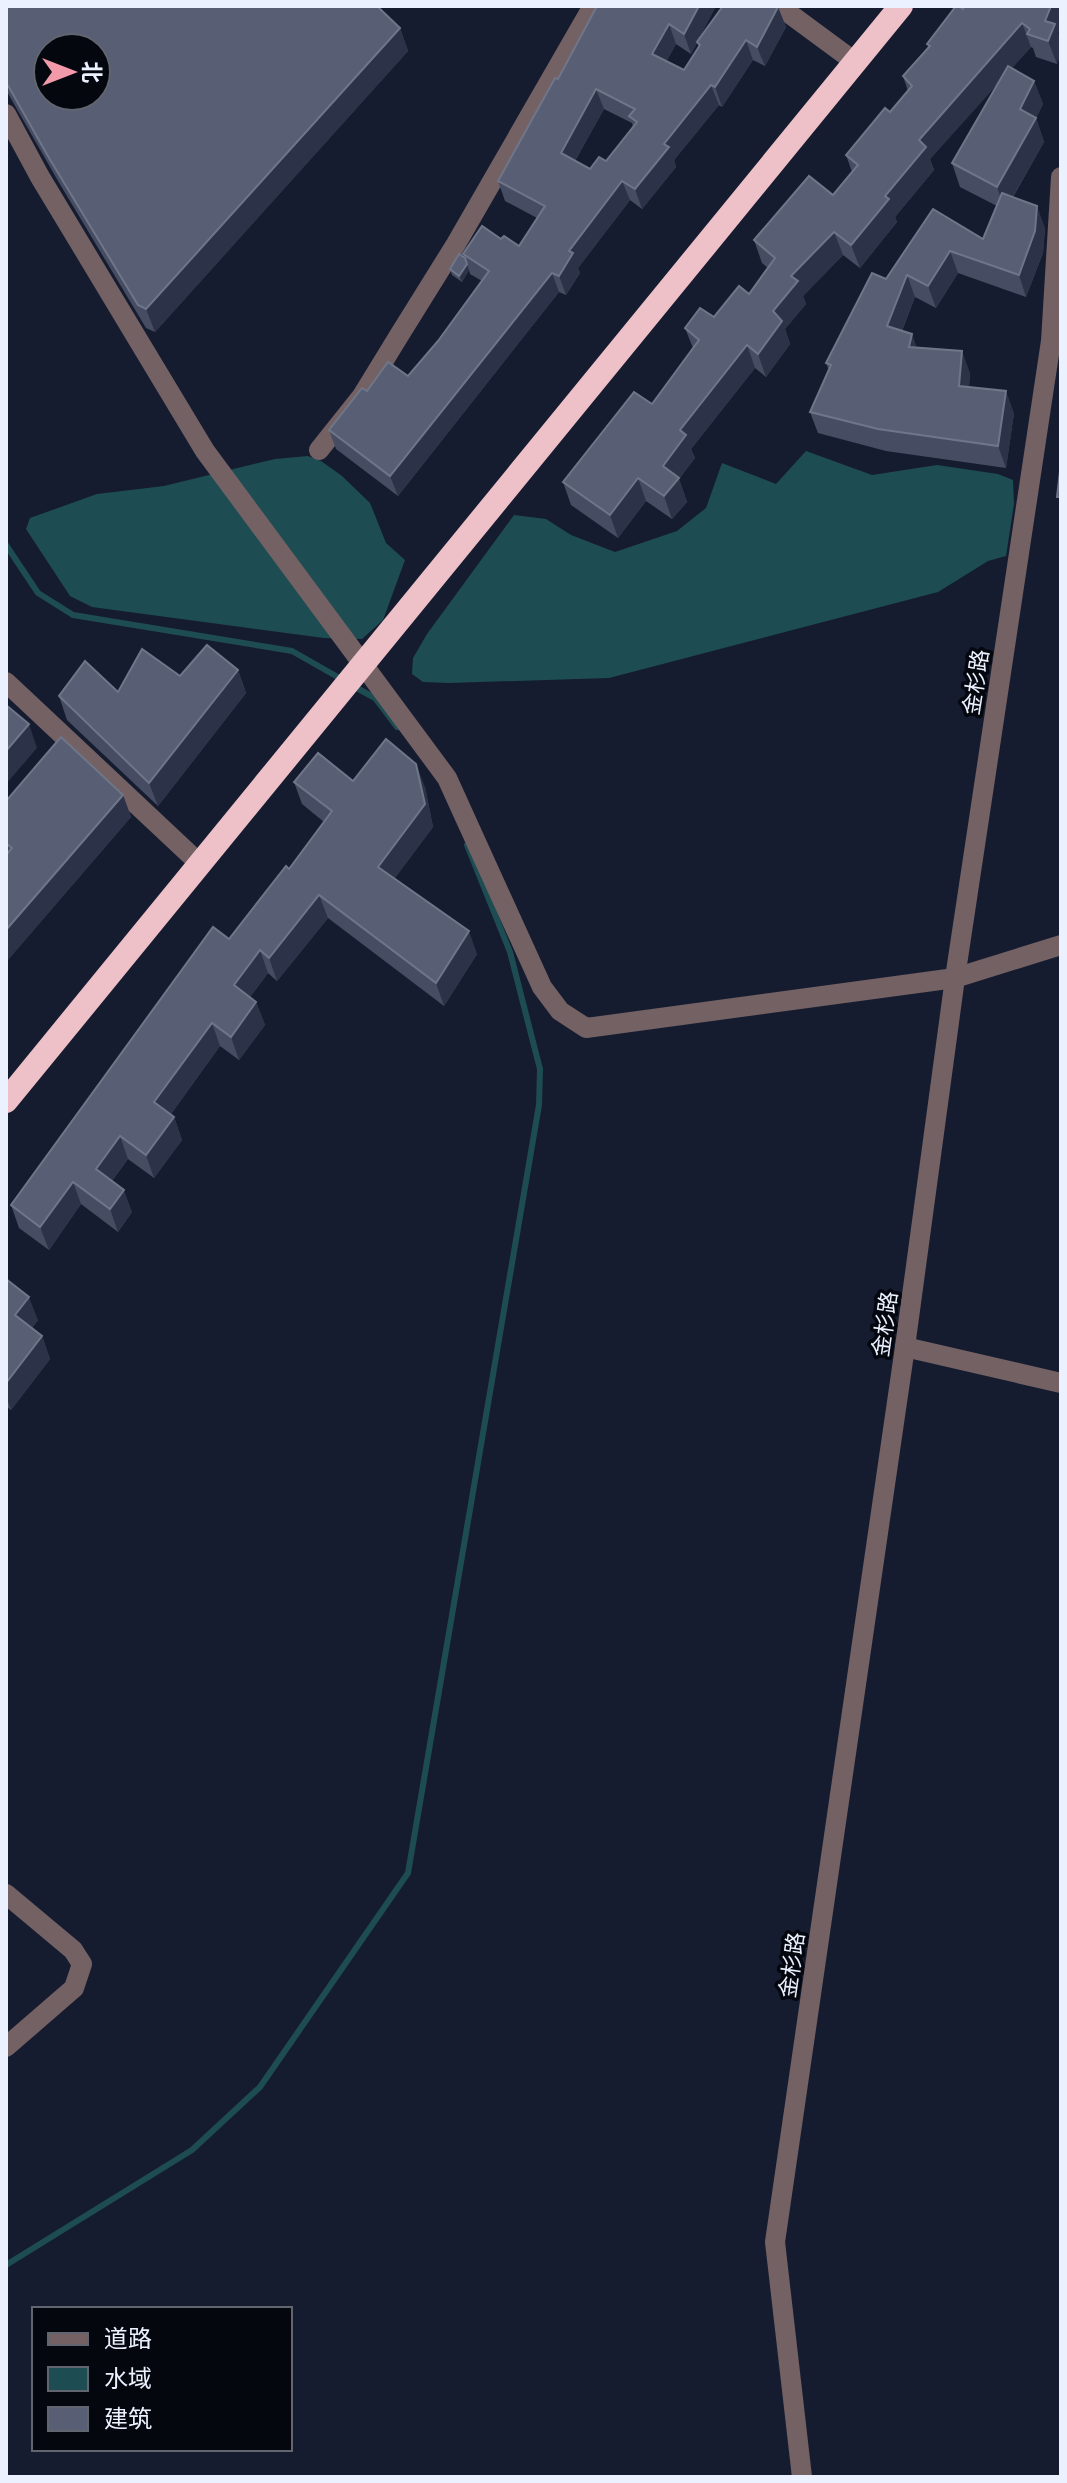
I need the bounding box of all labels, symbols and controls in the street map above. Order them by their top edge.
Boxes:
north arrow [32,32,112,112]
text: 北 [79,61,106,83]
street label: 金杉路 [957,647,993,717]
street label: 金杉路 [866,1289,902,1359]
street label: 金杉路 [773,1930,809,2000]
legend [32,2307,292,2451]
text: 道路 [104,2323,152,2352]
text: 水域 [104,2363,152,2392]
text: 建筑 [104,2403,152,2432]

